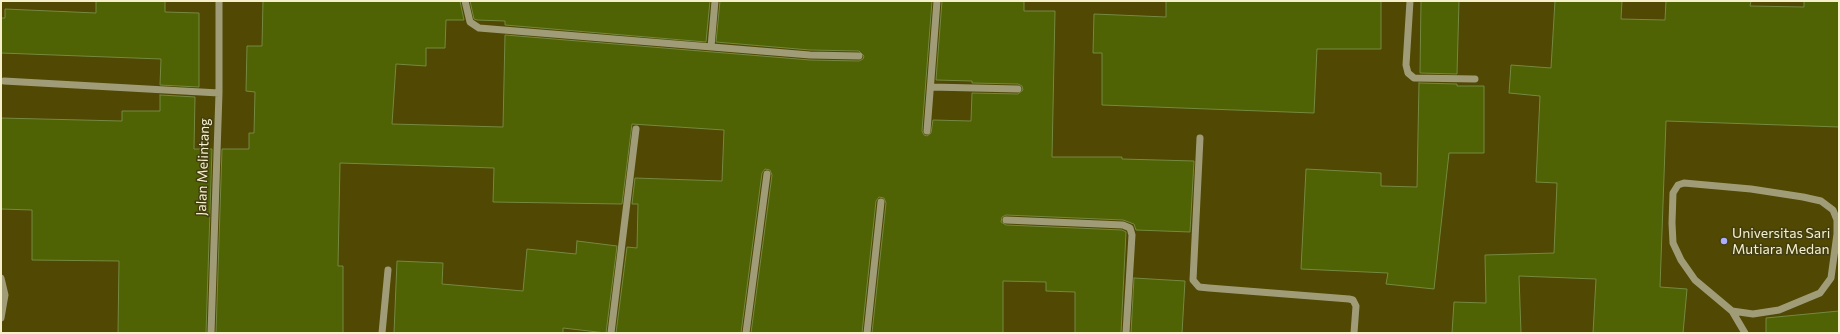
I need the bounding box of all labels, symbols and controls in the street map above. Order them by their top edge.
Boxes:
street label: Jalan Melintang [193,118,213,216]
place label: Universitas Sari Mutiara Medan [1732,225,1830,258]
marker: Universitas Sari Mutiara Medan [1719,236,1729,246]

